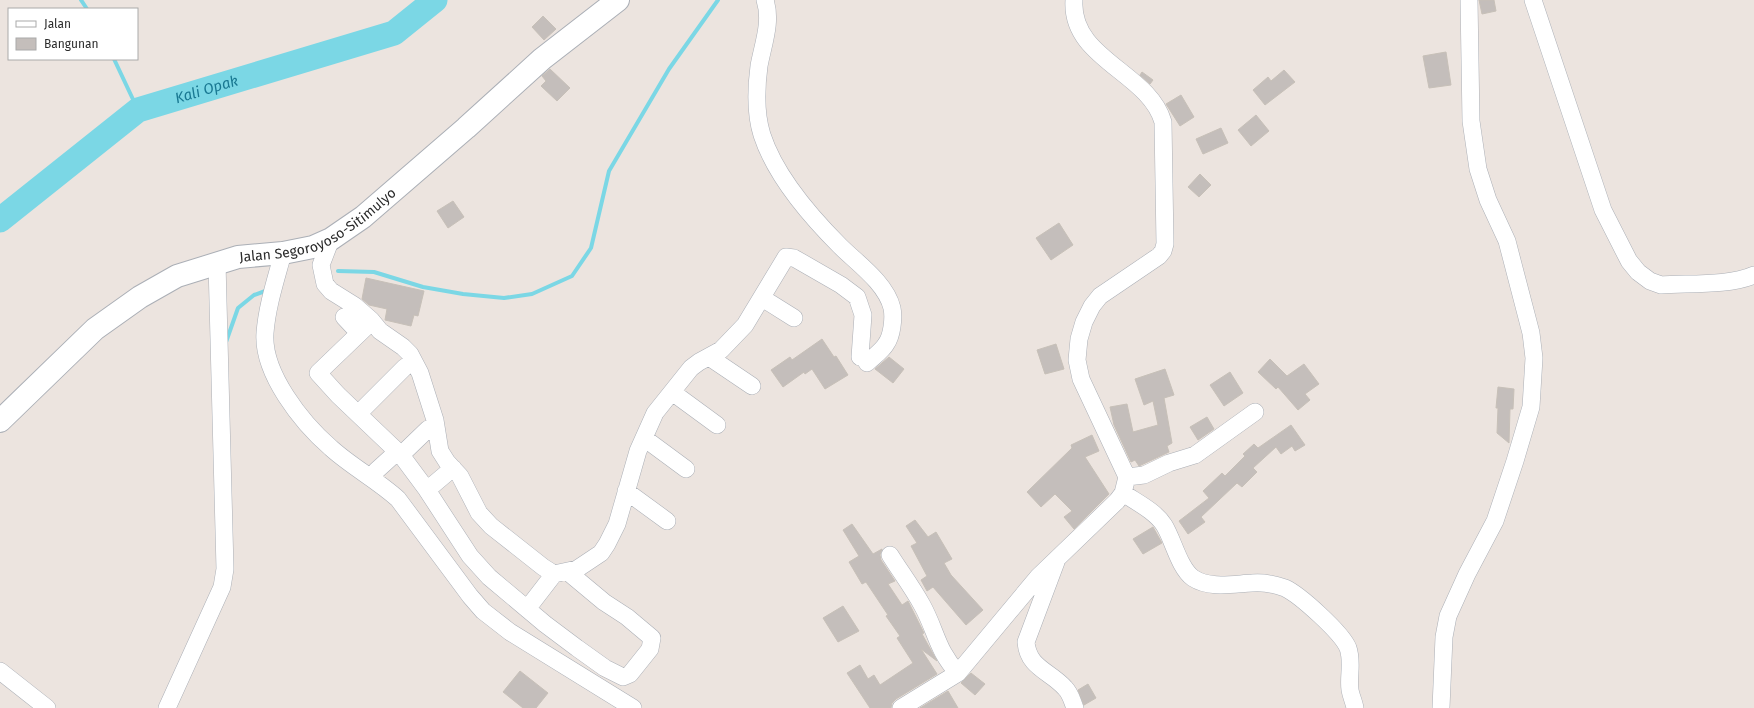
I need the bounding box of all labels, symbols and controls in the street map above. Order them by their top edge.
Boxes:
legend [8,8,138,60]
text: Jalan [44,17,71,31]
text: Bangunan [44,37,99,51]
water label: Kali Opak [173,71,240,107]
street label: Jalan Segoroyoso-Sitimulyo [239,184,400,266]

